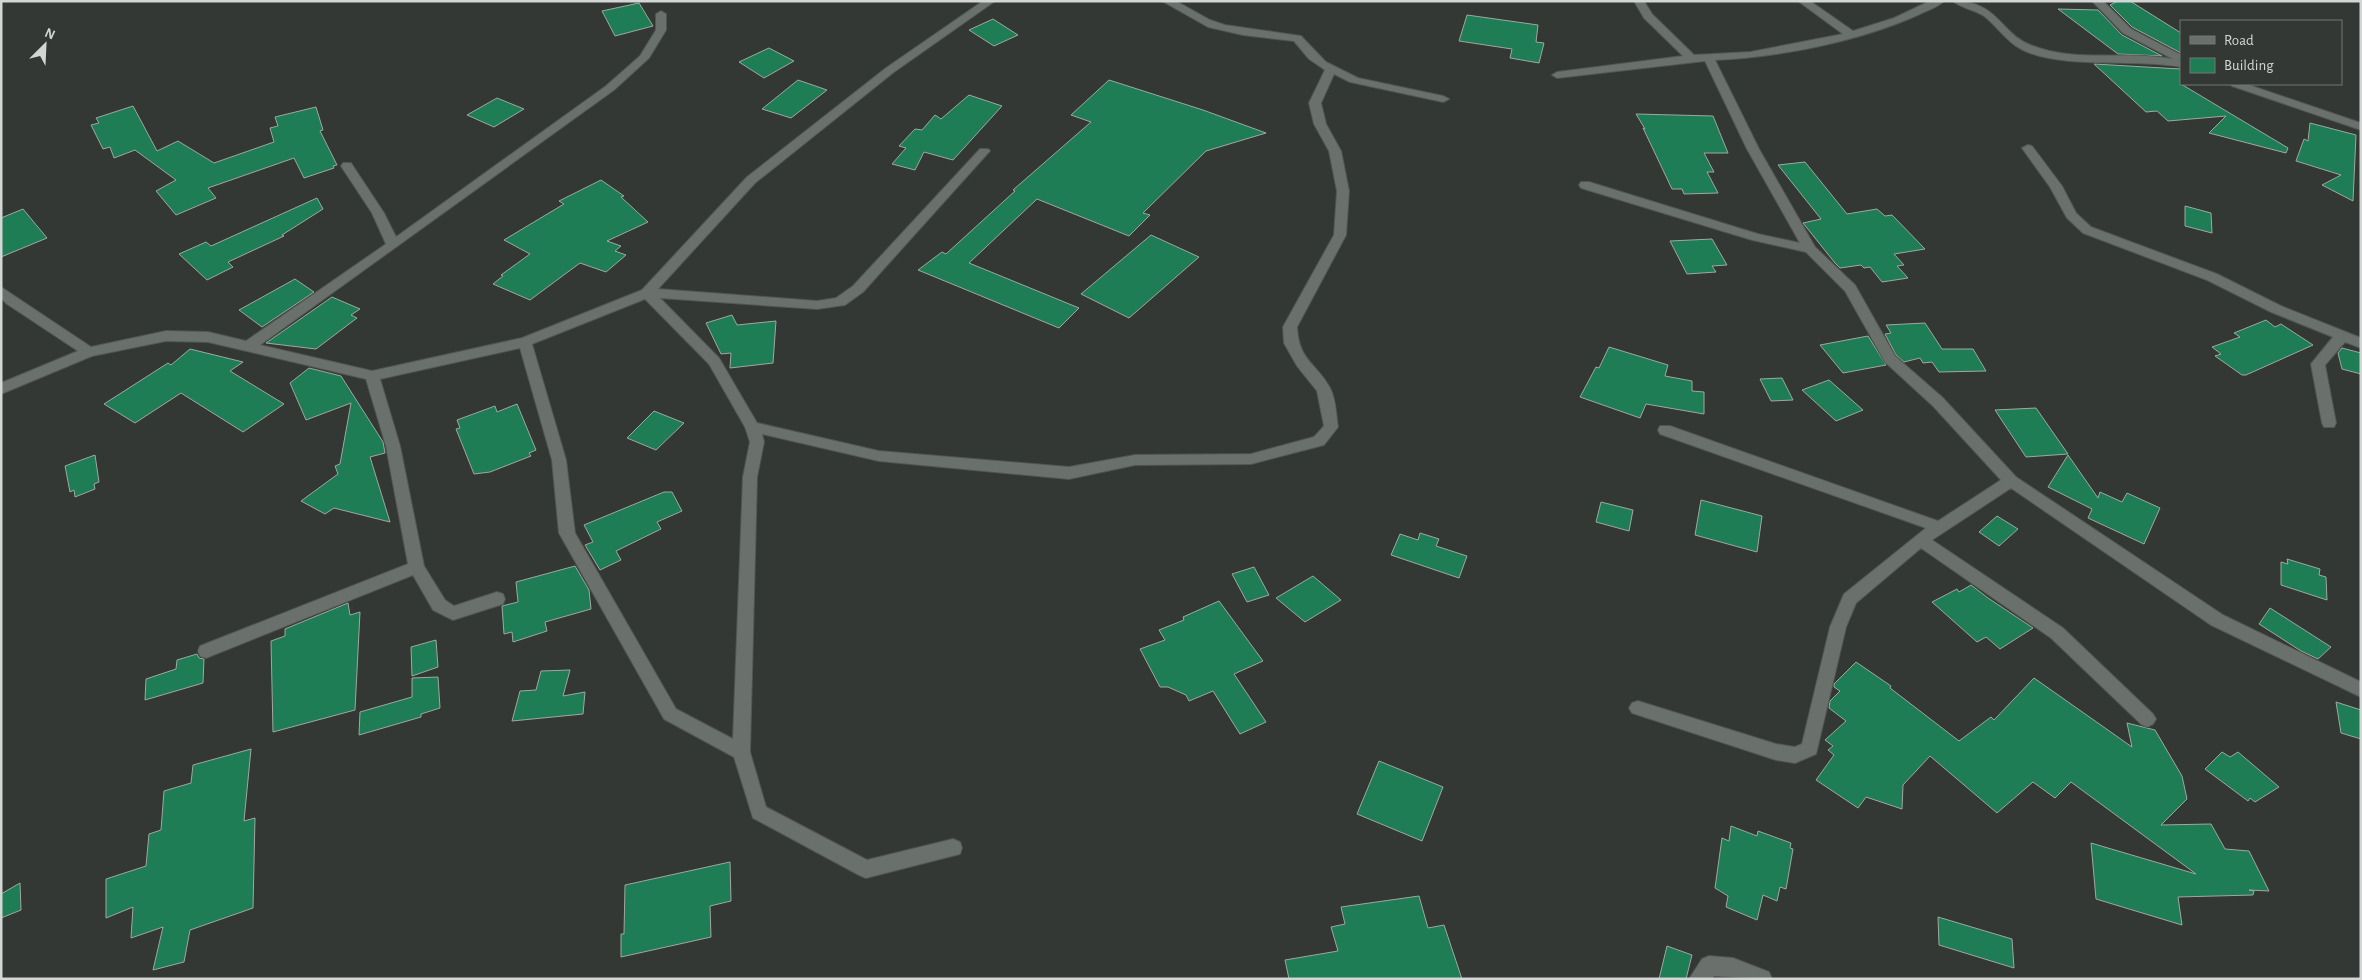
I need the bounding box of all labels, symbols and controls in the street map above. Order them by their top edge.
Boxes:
north arrow [20,20,70,70]
legend [2180,20,2342,85]
text: N [43,26,57,42]
text: Road [2224,33,2254,48]
text: Building [2224,58,2274,73]

